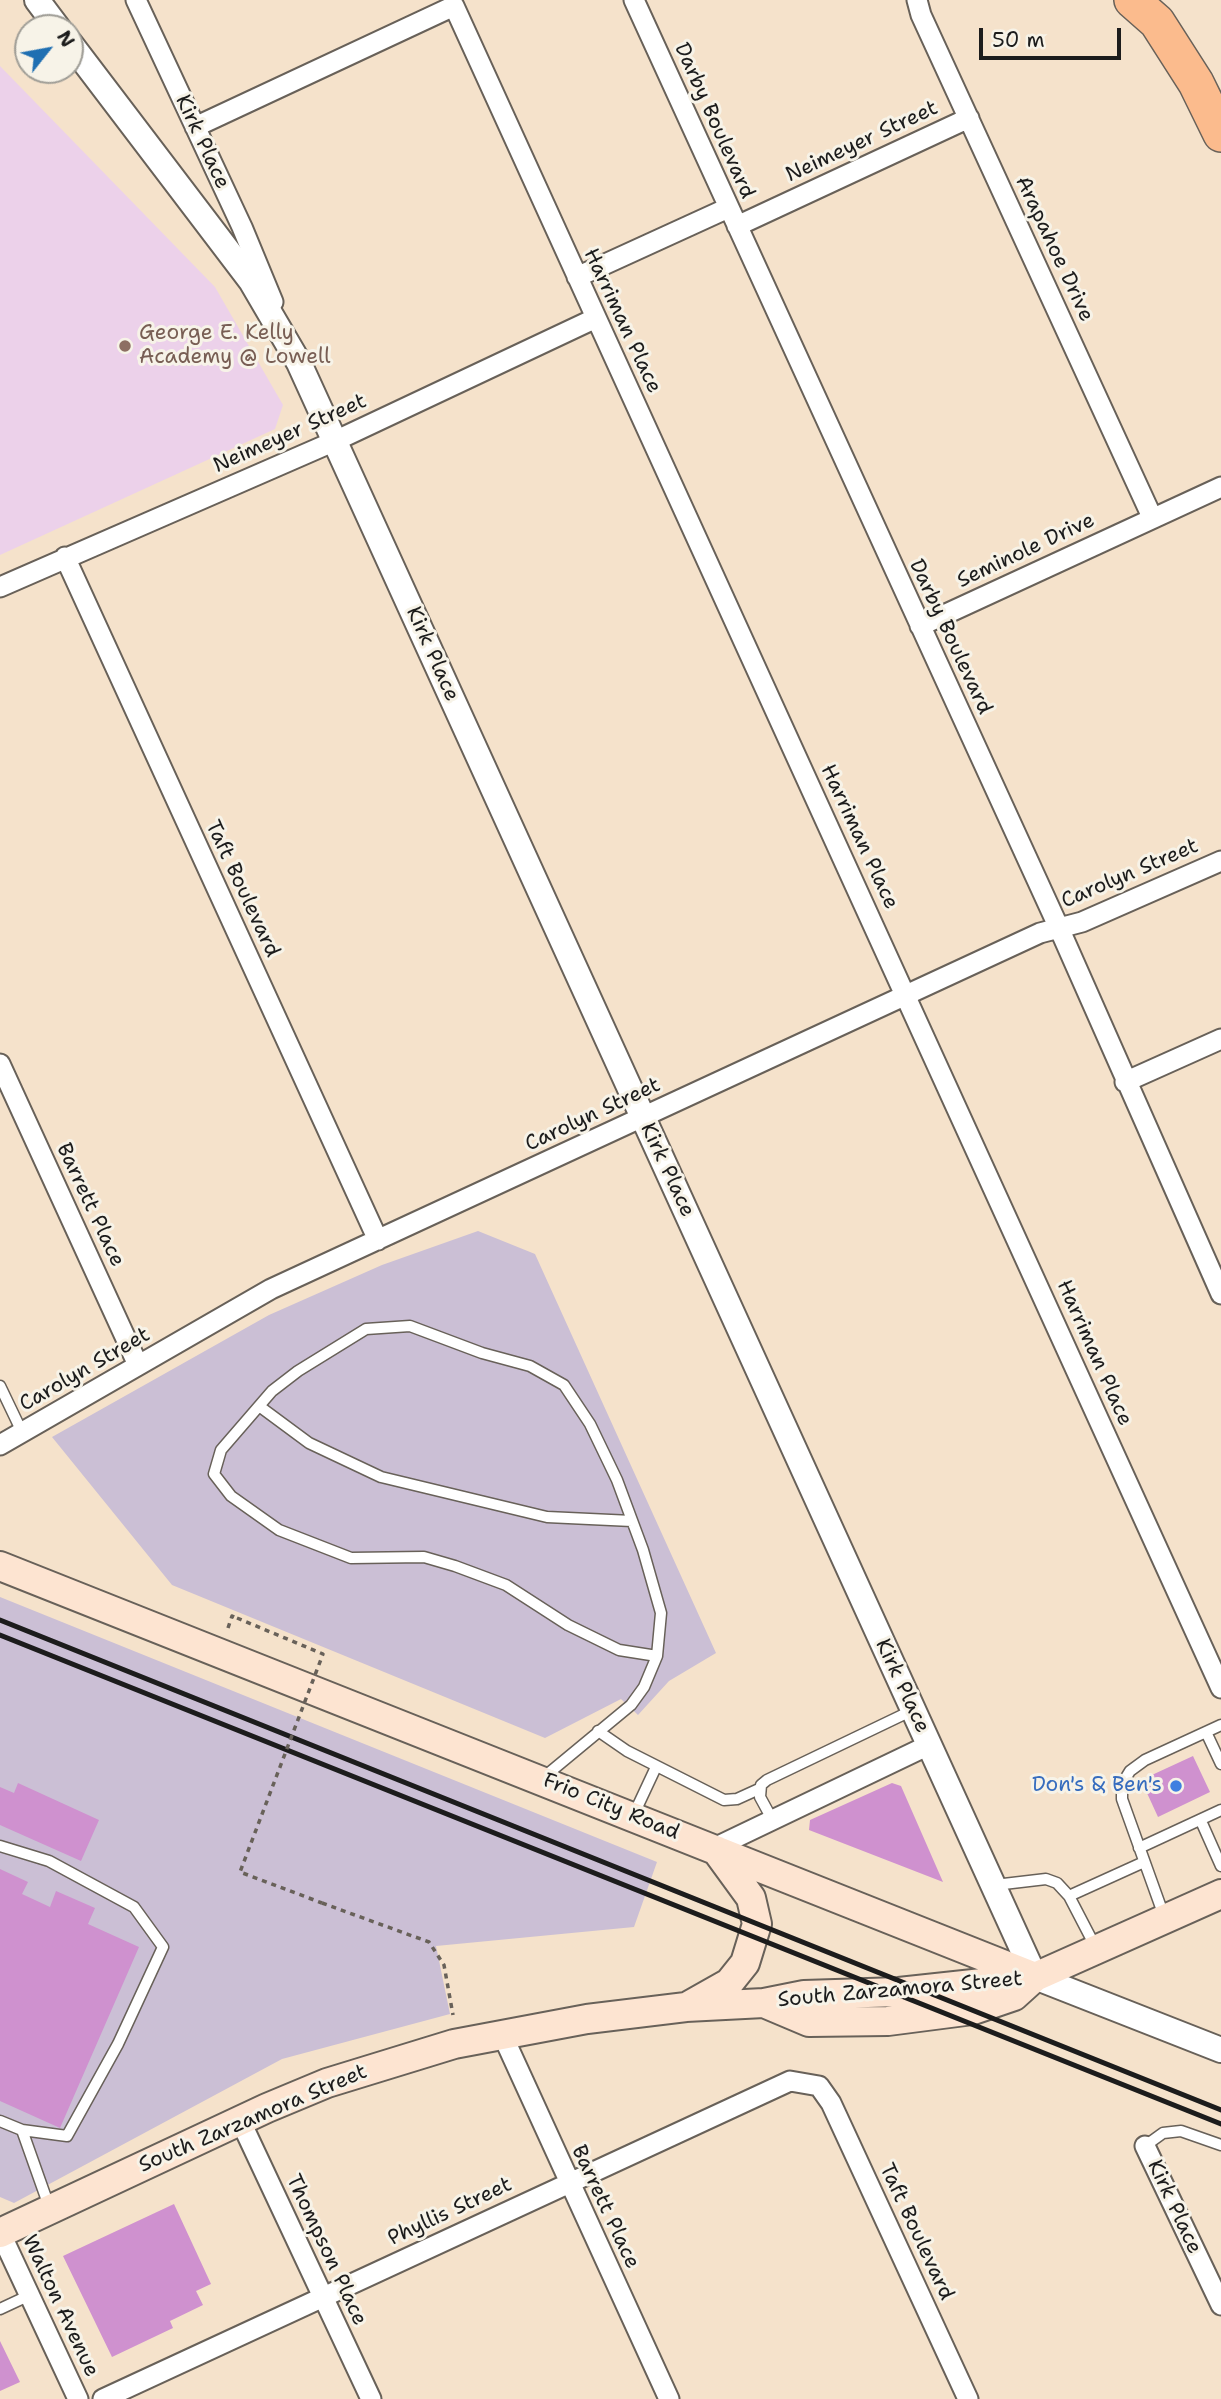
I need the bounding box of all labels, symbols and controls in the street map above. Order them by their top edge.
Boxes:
north arrow [14,14,84,84]
scale bar [983,14,1125,58]
text: N [51,26,80,52]
text: 50 m [992,26,1045,54]
street label: Darby Boulevard [668,39,760,203]
street label: Kirk Place [169,91,235,193]
street label: Neimeyer Street [782,96,942,188]
street label: Arapahoe Drive [1009,172,1099,326]
street label: Harriman Place [577,245,667,397]
place label: George E. Kelly Academy @ Lowell [139,321,331,371]
marker: George E. Kelly Academy @ Lowell [117,338,133,354]
street label: Neimeyer Street [210,389,370,479]
street label: Seminole Drive [953,508,1099,594]
street label: Darby Boulevard [903,556,997,718]
street label: Kirk Place [400,603,464,705]
street label: Harriman Place [814,761,904,913]
street label: Taft Boulevard [199,817,285,961]
street label: Carolyn Street [1058,834,1202,914]
street label: Carolyn Street [521,1073,665,1157]
street label: Kirk Place [634,1119,700,1221]
street label: Barrett Place [50,1139,130,1271]
street label: Harriman Place [1051,1276,1137,1430]
street label: Carolyn Street [15,1322,155,1418]
street label: Kirk Place [869,1635,935,1737]
street label: Frio City Road [539,1768,683,1846]
place label: Don's & Ben's [1032,1773,1162,1799]
marker: Don's & Ben's [1168,1778,1184,1794]
street label: South Zarzamora Street [777,1967,1023,2013]
street label: South Zarzamora Street [135,2059,371,2179]
street label: Barrett Place [565,2141,645,2273]
street label: Kirk Place [1141,2156,1207,2258]
street label: Taft Boulevard [873,2160,959,2304]
street label: Thompson Place [280,2171,372,2329]
street label: Phyllis Street [384,2172,516,2252]
street label: Walton Avenue [16,2231,104,2381]

